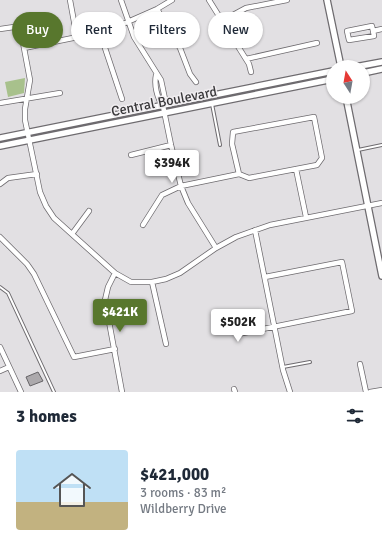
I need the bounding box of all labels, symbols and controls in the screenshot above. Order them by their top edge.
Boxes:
chip: Buy [12,12,63,48]
chip: Rent [71,12,126,48]
chip: Filters [134,12,200,48]
chip: New [208,12,263,48]
north arrow [326,60,370,104]
map controls [326,60,370,104]
street label: Central Boulevard [110,83,218,120]
pin: $394K [144,150,200,184]
text: $394K [154,155,190,171]
pin: $421K [92,299,148,333]
text: $421K [102,304,138,320]
pin: $502K [210,309,266,343]
text: $502K [220,314,256,330]
icon: filters [344,405,366,427]
text: 3 homes [16,406,77,427]
text: $421,000 [140,464,209,485]
icon: home [48,466,96,514]
text: 3 rooms · 83 m² [140,485,226,501]
text: Wildberry Drive [140,501,226,517]

